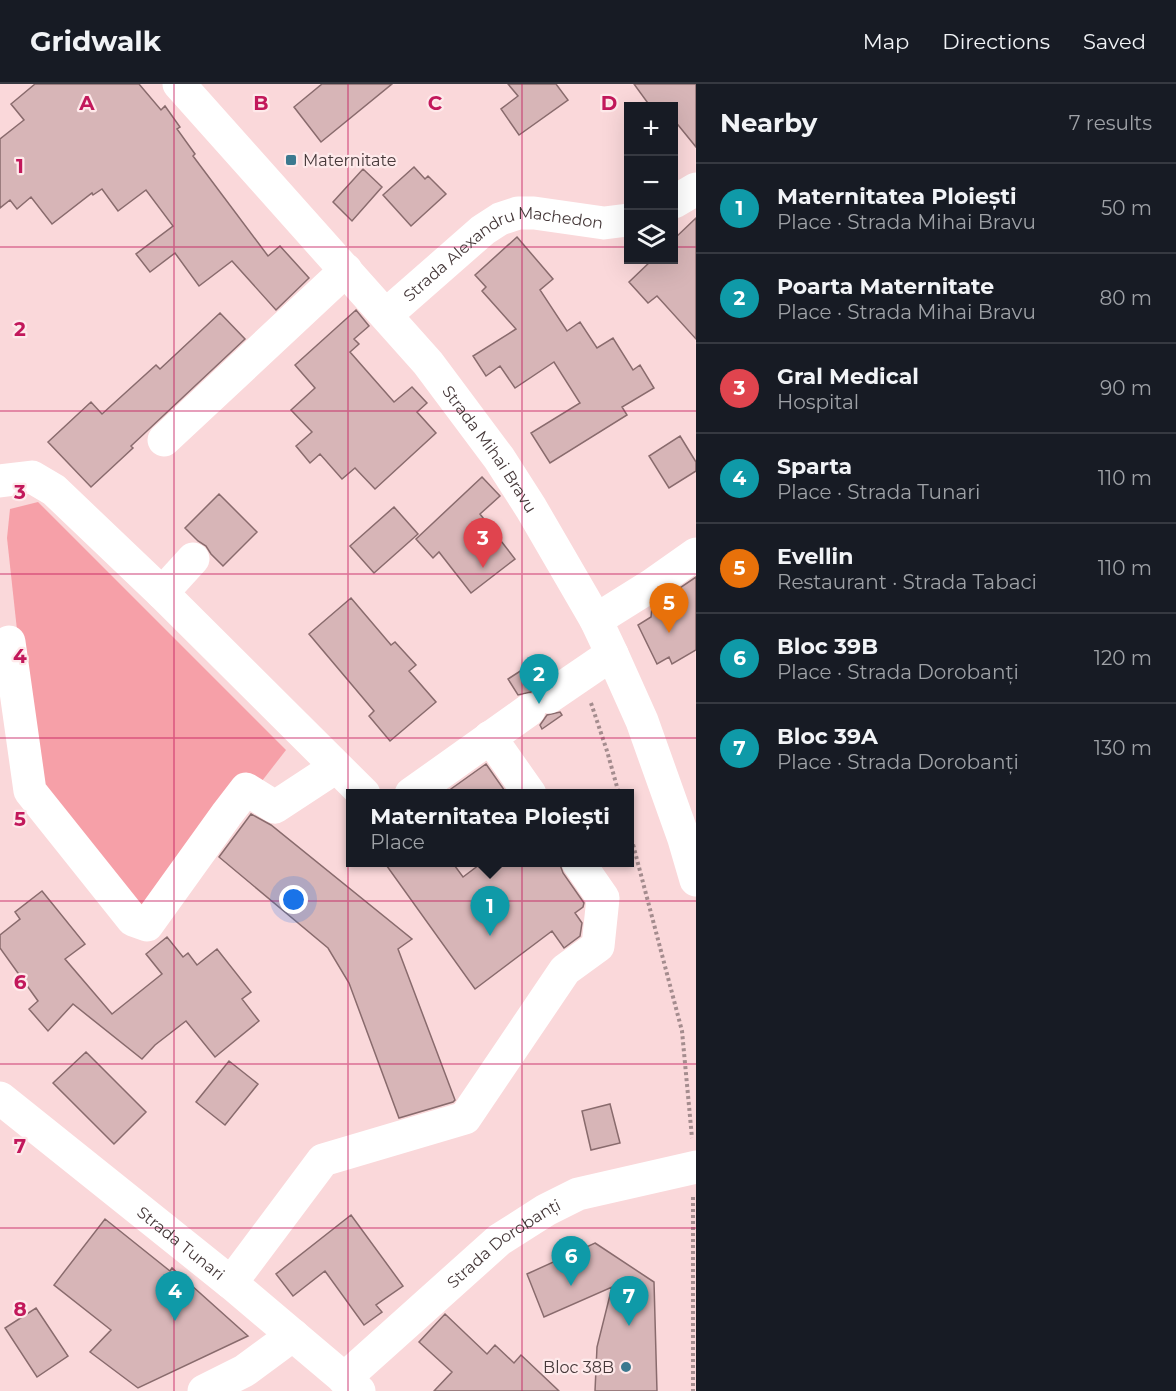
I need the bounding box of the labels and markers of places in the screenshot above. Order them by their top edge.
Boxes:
place label: Maternitate [303,151,396,170]
marker: Maternitate [284,153,298,167]
pin: 3 [464,518,502,568]
pin: 5 [650,584,688,633]
pin: 2 [520,654,558,704]
pin: 1 [470,886,510,936]
pin: 6 [552,1236,590,1286]
pin: 4 [156,1272,195,1321]
pin: 7 [610,1276,648,1326]
place label: Bloc 38B [543,1358,614,1377]
marker: Bloc 38B [619,1360,633,1374]

